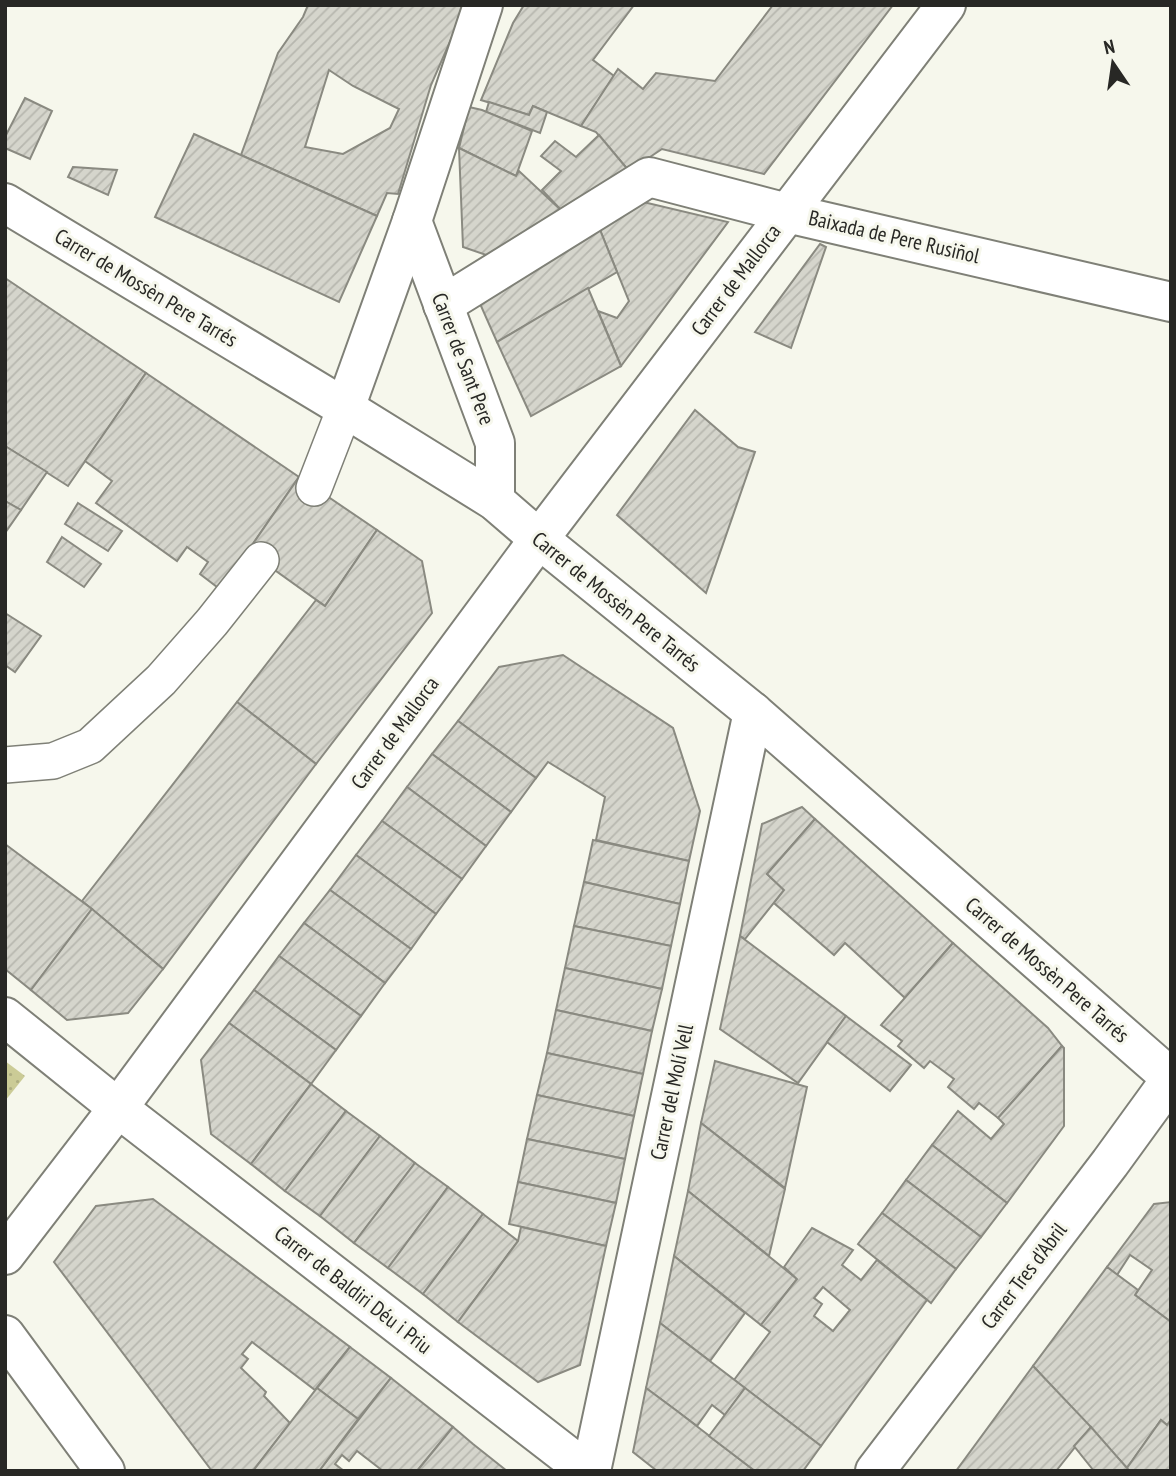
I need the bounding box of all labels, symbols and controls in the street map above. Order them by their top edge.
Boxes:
north arrow [1078,28,1148,98]
text: N [1101,34,1117,59]
street label: Baixada de Pere Rusiñol [806,204,982,269]
street label: Carrer de Mallorca [685,219,786,341]
street label: Carrer de Mossèn Pere Tarrés [50,222,243,353]
street label: Carrer de Sant Pere [426,289,501,429]
street label: Carrer de Mossèn Pere Tarrés [527,526,706,678]
street label: Carrer de Mallorca [345,671,444,794]
street label: Carrer de Mossèn Pere Tarrés [960,891,1135,1048]
street label: Carrer del Molí Vell [644,1021,699,1162]
street label: Carrer Tres d'Abril [975,1217,1072,1334]
street label: Carrer de Baldiri Déu i Priu [269,1220,437,1360]

